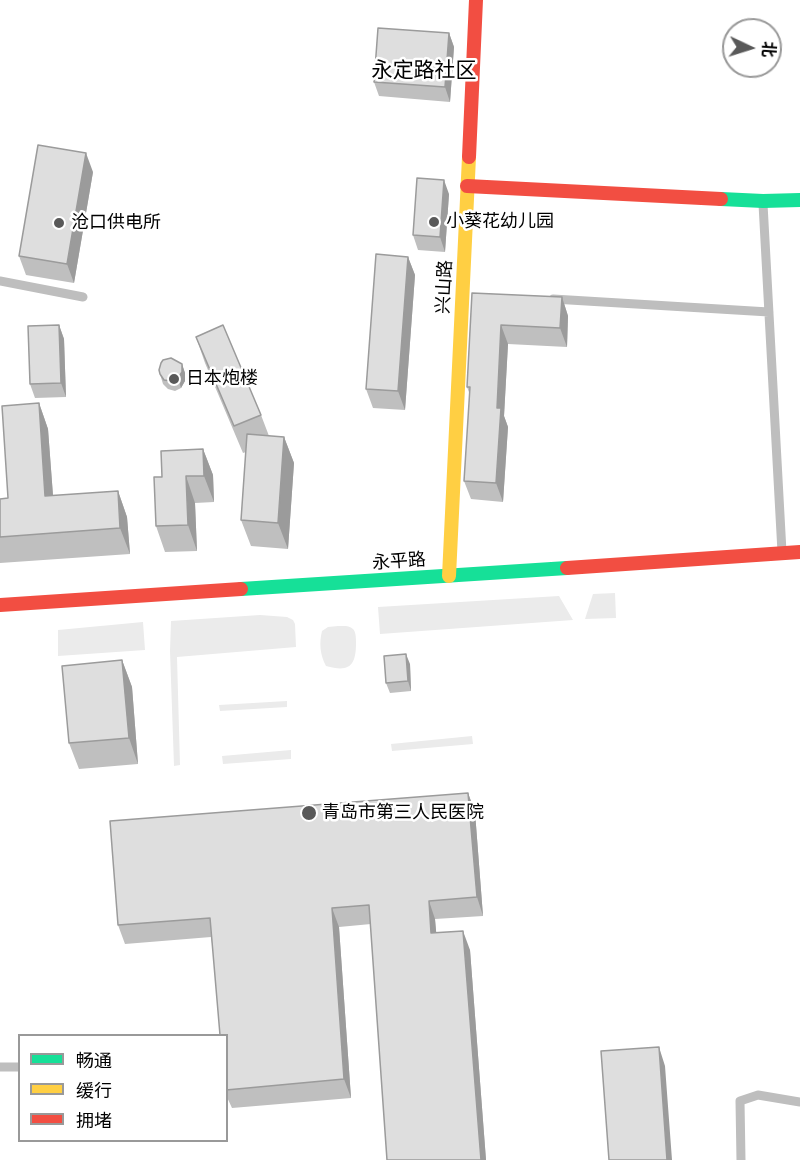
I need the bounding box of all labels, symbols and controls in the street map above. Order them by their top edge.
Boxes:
north arrow [722,18,782,78]
text: 北 [757,40,779,58]
district label: 永定路社区 [372,58,476,84]
place label: 小葵花幼儿园 [446,211,554,233]
place label: 沧口供电所 [71,212,161,234]
marker: 小葵花幼儿园 [427,215,441,229]
marker: 沧口供电所 [52,216,66,230]
street label: 兴山路 [433,259,457,315]
place label: 日本炮楼 [186,368,258,390]
marker: 日本炮楼 [167,372,181,386]
street label: 永平路 [371,549,427,575]
place label: 青岛市第三人民医院 [322,802,484,824]
marker: 青岛市第三人民医院 [300,804,318,822]
legend [18,1034,228,1142]
text: 畅通 [76,1049,112,1072]
text: 缓行 [76,1079,112,1102]
text: 拥堵 [76,1109,112,1132]

